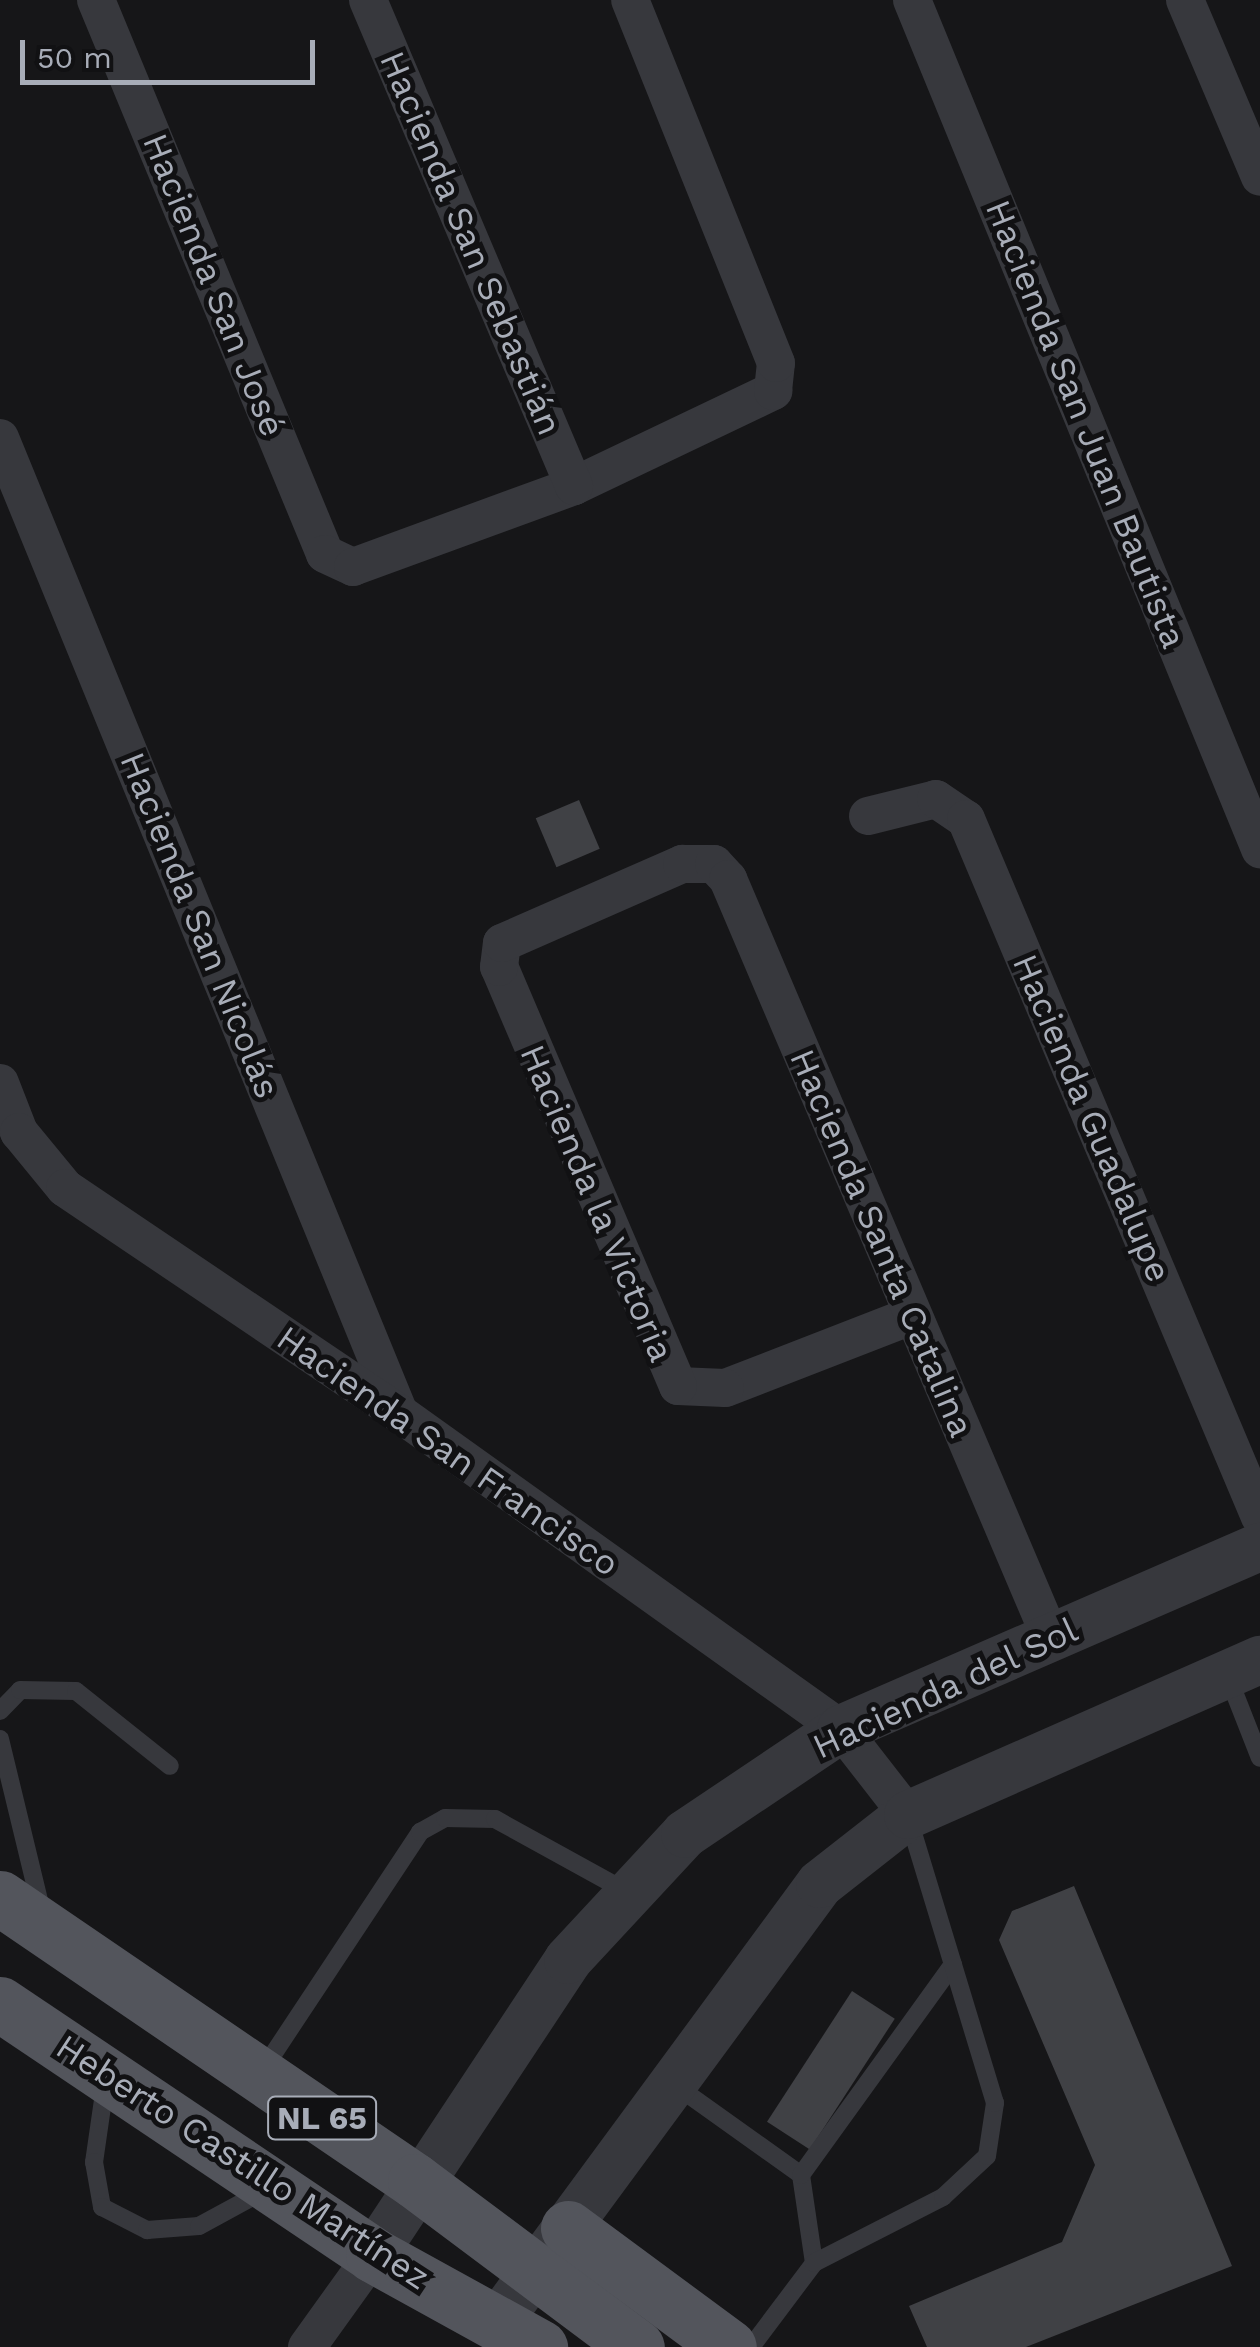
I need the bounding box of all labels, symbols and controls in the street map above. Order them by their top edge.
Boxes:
scale bar [25,20,320,82]
text: 50 m [37,40,112,75]
street label: Hacienda San Sebastián [371,44,571,442]
street label: Hacienda San José [134,127,294,443]
street label: Hacienda San Juan Bautista [976,193,1196,655]
street label: Hacienda San Nicolás [111,746,289,1104]
street label: Hacienda Guadalupe [1004,947,1180,1289]
street label: Hacienda la Victoria [511,1037,683,1369]
street label: Hacienda Santa Catalina [781,1042,983,1444]
street label: Hacienda San Francisco [269,1317,627,1585]
street label: Hacienda del Sol [805,1608,1085,1768]
street label: Heberto Castillo Martínez [49,2026,437,2298]
road number: NL 65 [264,2091,380,2145]

